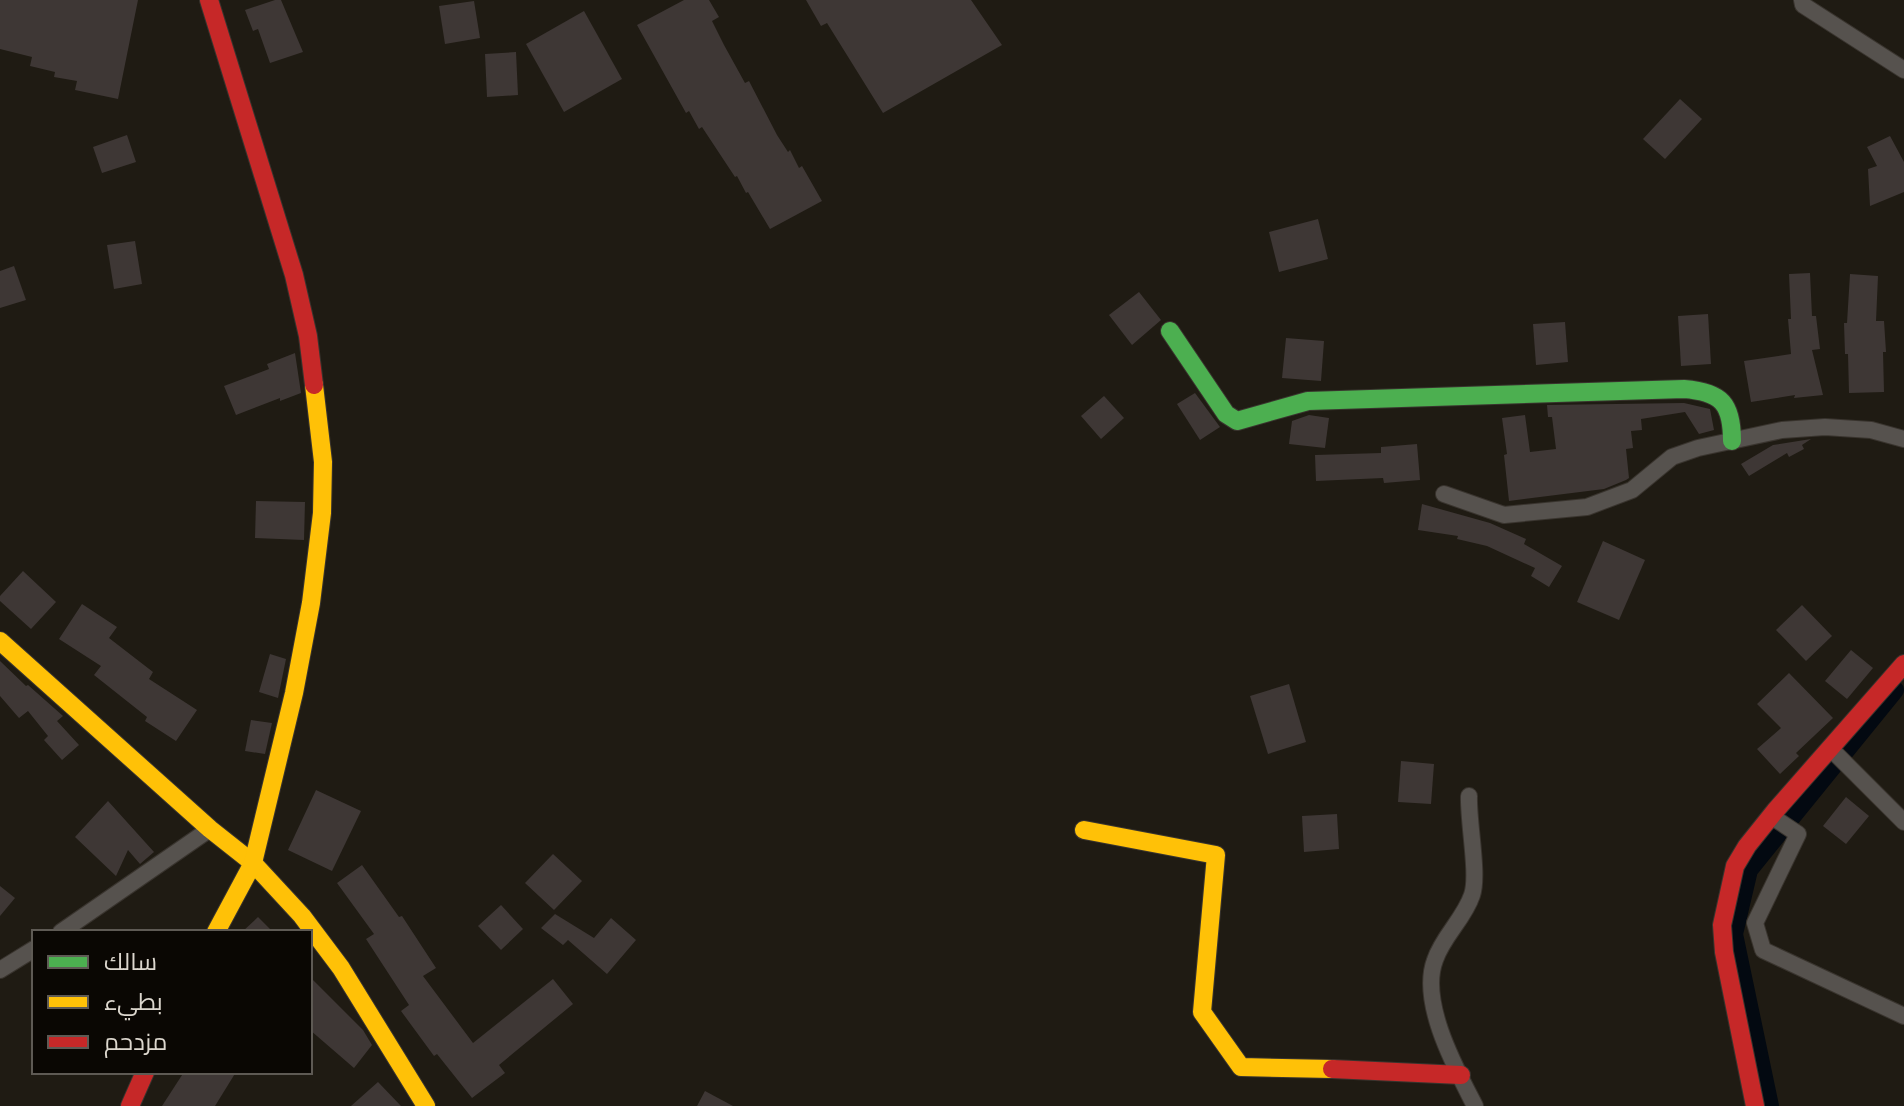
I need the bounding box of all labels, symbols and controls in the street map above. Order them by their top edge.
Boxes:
legend [32,930,312,1074]
text: سالك [104,945,157,978]
text: بطيء [104,985,163,1021]
text: مزدحم [104,1025,167,1058]

